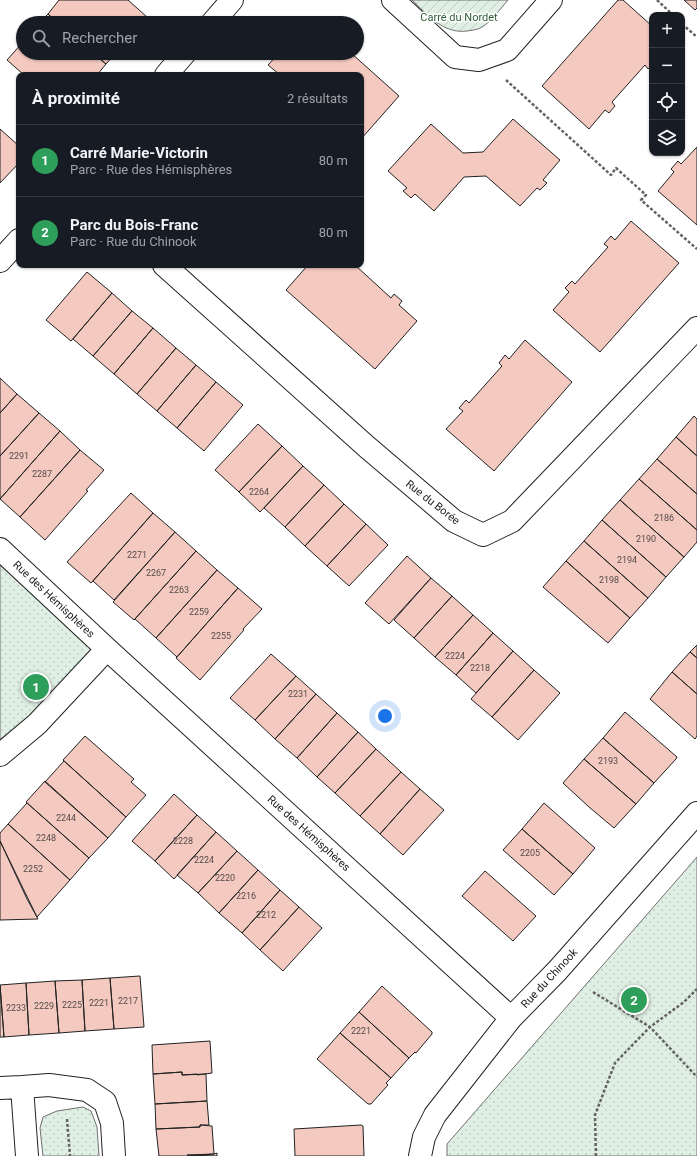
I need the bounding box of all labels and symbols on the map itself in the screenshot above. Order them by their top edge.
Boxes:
park label: Carré du Nordet [420,11,498,24]
house number: 2291 [9,451,29,461]
house number: 2287 [32,469,52,479]
street label: Rue du Borée [403,477,462,528]
house number: 2264 [249,487,269,497]
house number: 2186 [654,513,674,523]
house number: 2190 [636,534,656,544]
house number: 2271 [127,550,147,560]
house number: 2194 [617,555,637,565]
street label: Rue des Hémisphères [10,558,97,641]
house number: 2267 [146,568,166,578]
house number: 2198 [599,575,619,585]
house number: 2263 [169,585,189,595]
house number: 2259 [189,607,209,617]
house number: 2255 [211,631,231,641]
house number: 2224 [445,651,465,661]
house number: 2218 [470,663,490,673]
pin: 1 [23,672,49,702]
house number: 2231 [288,689,308,699]
your location [375,706,395,726]
house number: 2193 [598,756,618,766]
street label: Rue des Hémisphères [265,793,353,874]
house number: 2244 [56,813,76,823]
house number: 2248 [36,833,56,843]
house number: 2228 [173,836,193,846]
house number: 2205 [520,848,540,858]
house number: 2224 [194,855,214,865]
house number: 2252 [23,864,43,874]
house number: 2220 [215,873,235,883]
house number: 2216 [236,891,256,901]
house number: 2212 [256,910,276,920]
street label: Rue du Chinook [519,946,580,1011]
pin: 2 [621,985,647,1015]
house number: 2217 [118,996,138,1006]
house number: 2221 [89,998,109,1008]
house number: 2225 [62,1000,82,1010]
house number: 2229 [34,1001,54,1011]
house number: 2233 [6,1003,26,1013]
house number: 2221 [351,1026,371,1036]

